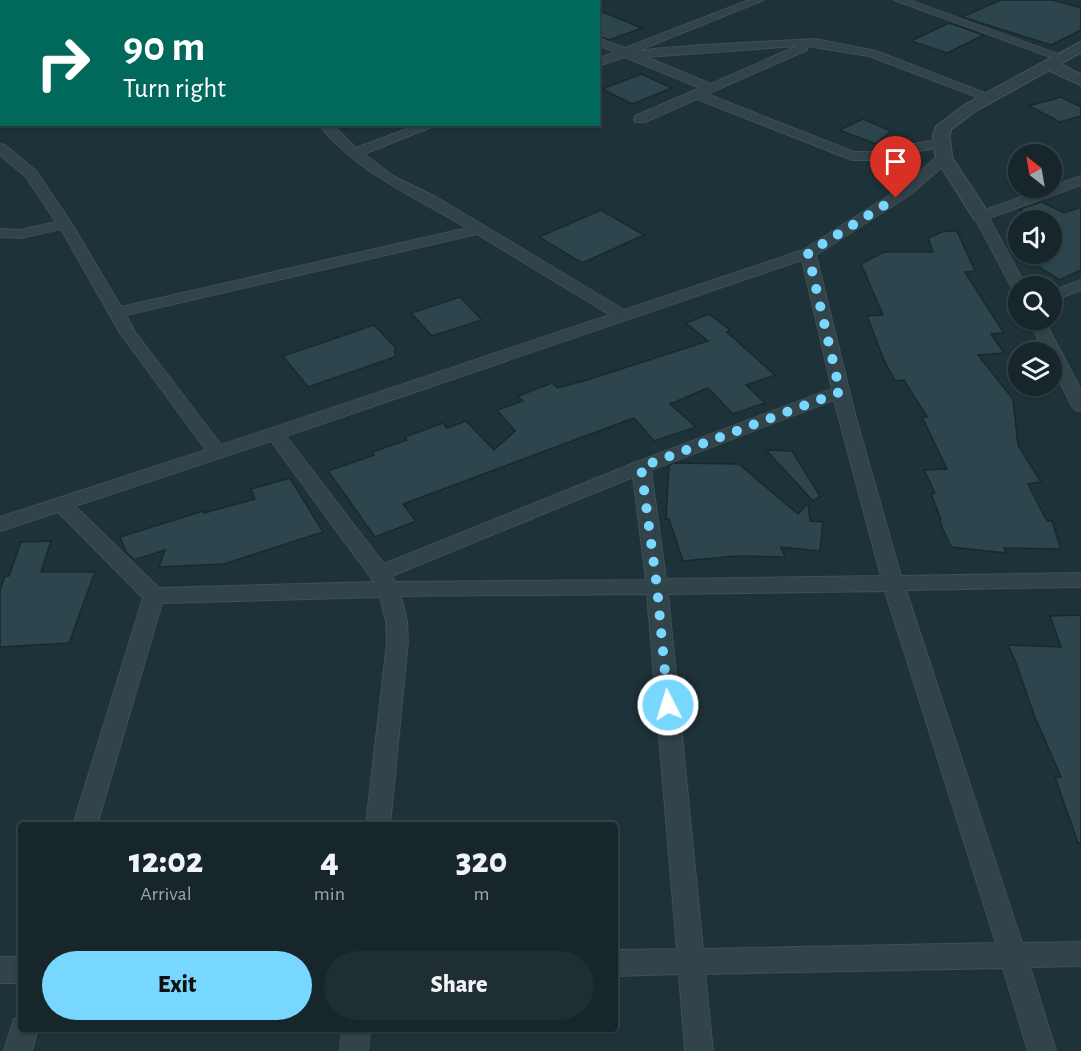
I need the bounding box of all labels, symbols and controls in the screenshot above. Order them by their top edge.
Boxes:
icon: right [24,24,102,102]
text: 90 m [123,26,205,68]
text: Turn right [123,75,226,102]
pin [870,136,921,198]
north arrow [1008,144,1062,198]
map controls [1008,144,1062,396]
icon: arrive [879,145,912,178]
button: sound [1008,210,1062,264]
button: search [1008,276,1062,330]
button: layers [1008,342,1062,396]
position arrow [636,673,700,737]
text: 12:02 [129,843,203,879]
text: 4 [320,843,339,879]
text: 320 [456,843,507,879]
text: Arrival [140,884,192,904]
text: min [314,884,345,904]
text: m [474,884,490,904]
button: Exit [42,951,312,1020]
button: Share [324,951,594,1020]

